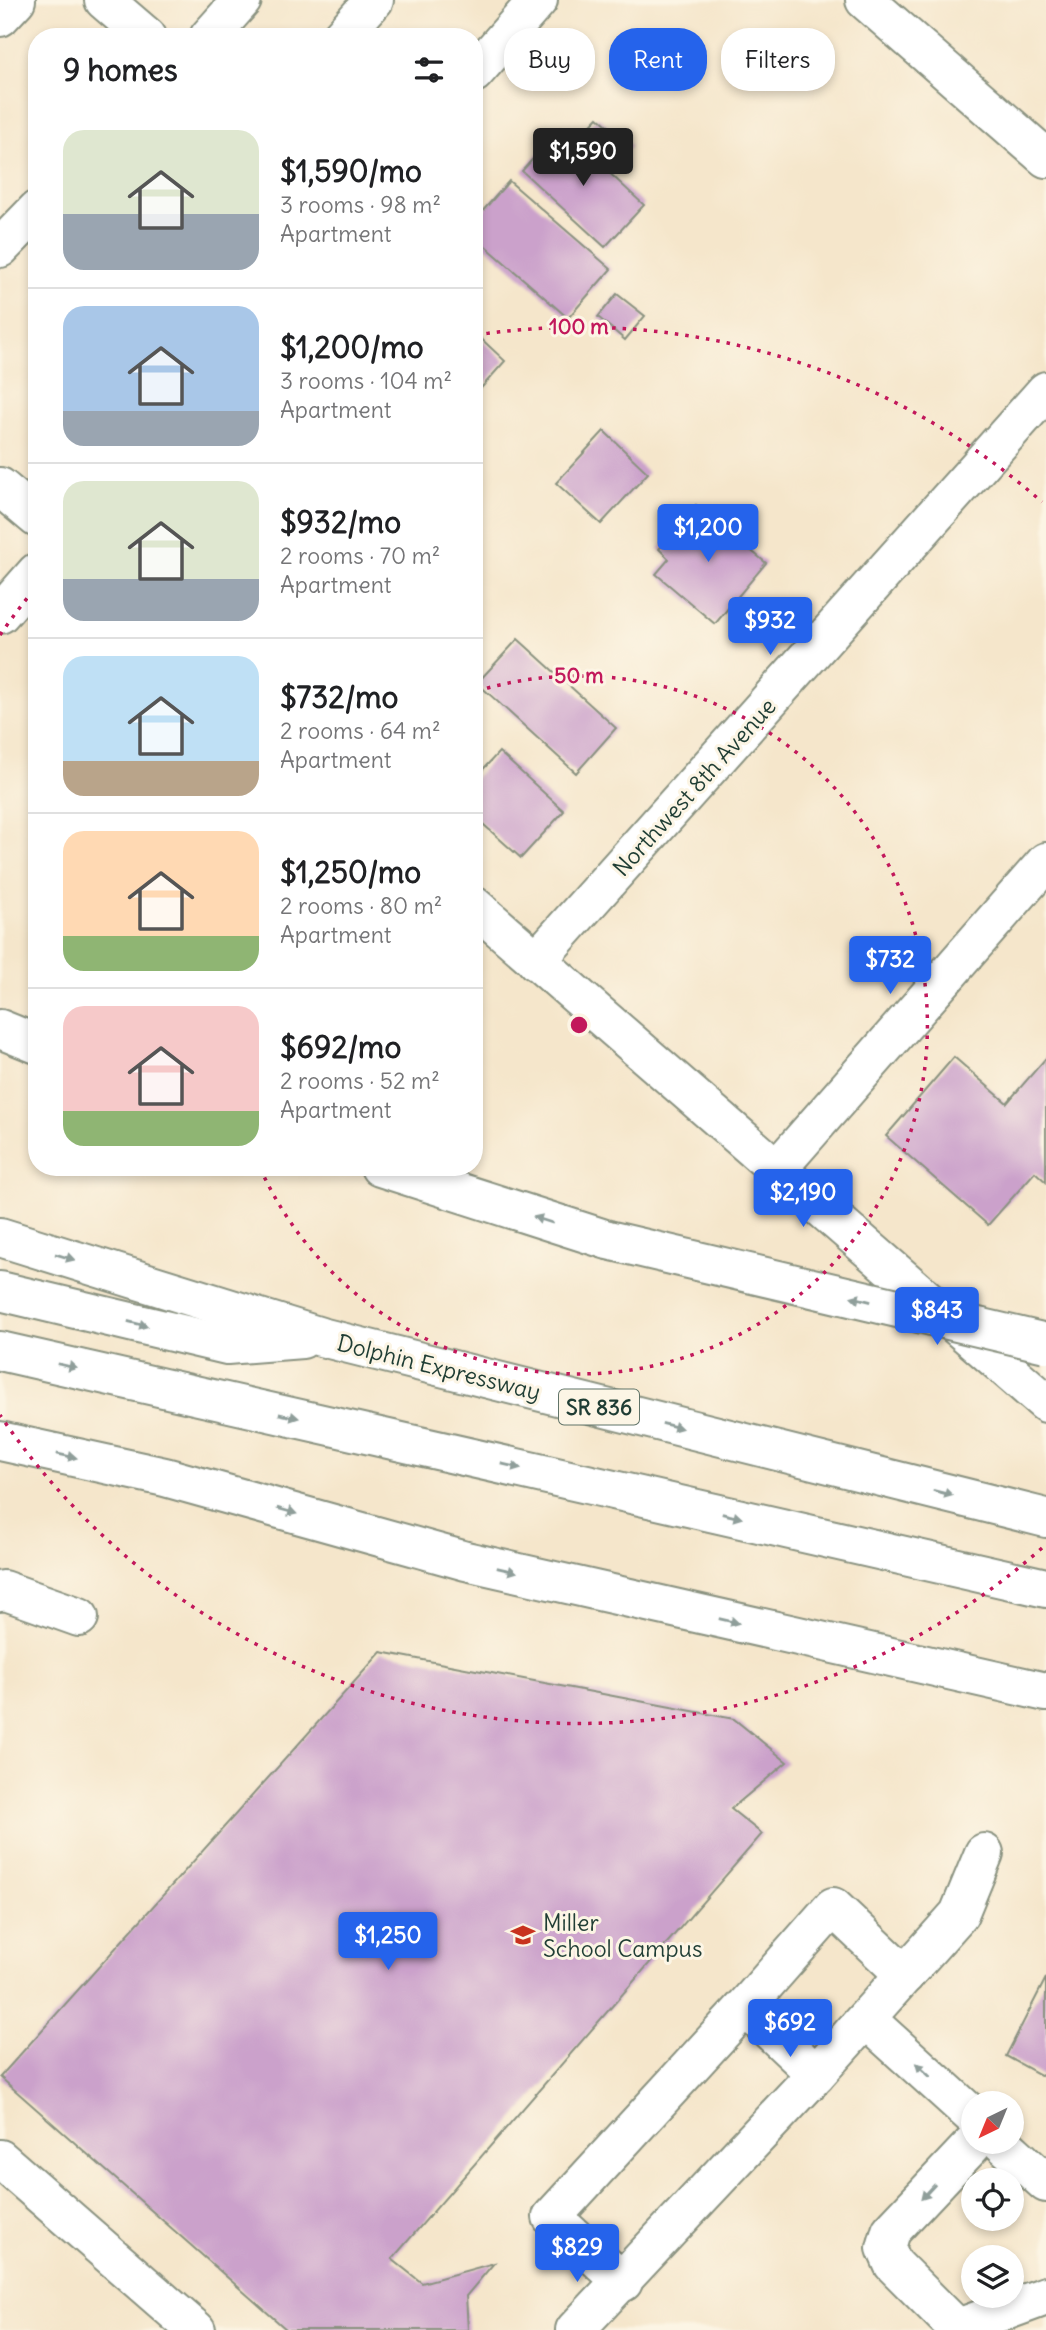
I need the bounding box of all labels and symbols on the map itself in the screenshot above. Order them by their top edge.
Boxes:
pin: $1,590 [526,128,640,188]
text: 100 m [549,313,609,340]
pin: $1,200 [651,504,765,564]
pin: $932 [729,598,811,657]
text: 50 m [554,662,604,689]
street label: Northwest 8th Avenue [606,692,782,882]
pin: $732 [849,936,931,996]
centre of rings [567,1013,591,1037]
pin: $2,190 [746,1170,860,1229]
one-way arrow [532,1214,553,1224]
one-way arrow [55,1253,76,1263]
pin: $843 [896,1288,978,1347]
one-way arrow [849,1293,871,1304]
one-way arrow [127,1319,149,1330]
street label: Dolphin Expressway [334,1328,544,1406]
one-way arrow [56,1361,78,1372]
road number: SR 836 [559,1390,639,1424]
one-way arrow [278,1411,300,1422]
one-way arrow [662,1421,684,1432]
one-way arrow [56,1450,78,1461]
one-way arrow [500,1460,522,1471]
one-way arrow [932,1488,954,1499]
one-way arrow [277,1507,298,1517]
one-way arrow [721,1511,743,1522]
one-way arrow [496,1565,518,1576]
one-way arrow [718,1615,740,1626]
place label: Miller School Campus [543,1908,703,1963]
pin: $1,250 [331,1912,445,1972]
school or university icon: Miller School Campus [509,1921,537,1949]
pin: $692 [749,2000,831,2059]
one-way arrow [914,2062,932,2078]
north arrow [961,2091,1024,2154]
one-way arrow [921,2183,937,2200]
pin: $829 [536,2224,618,2284]

